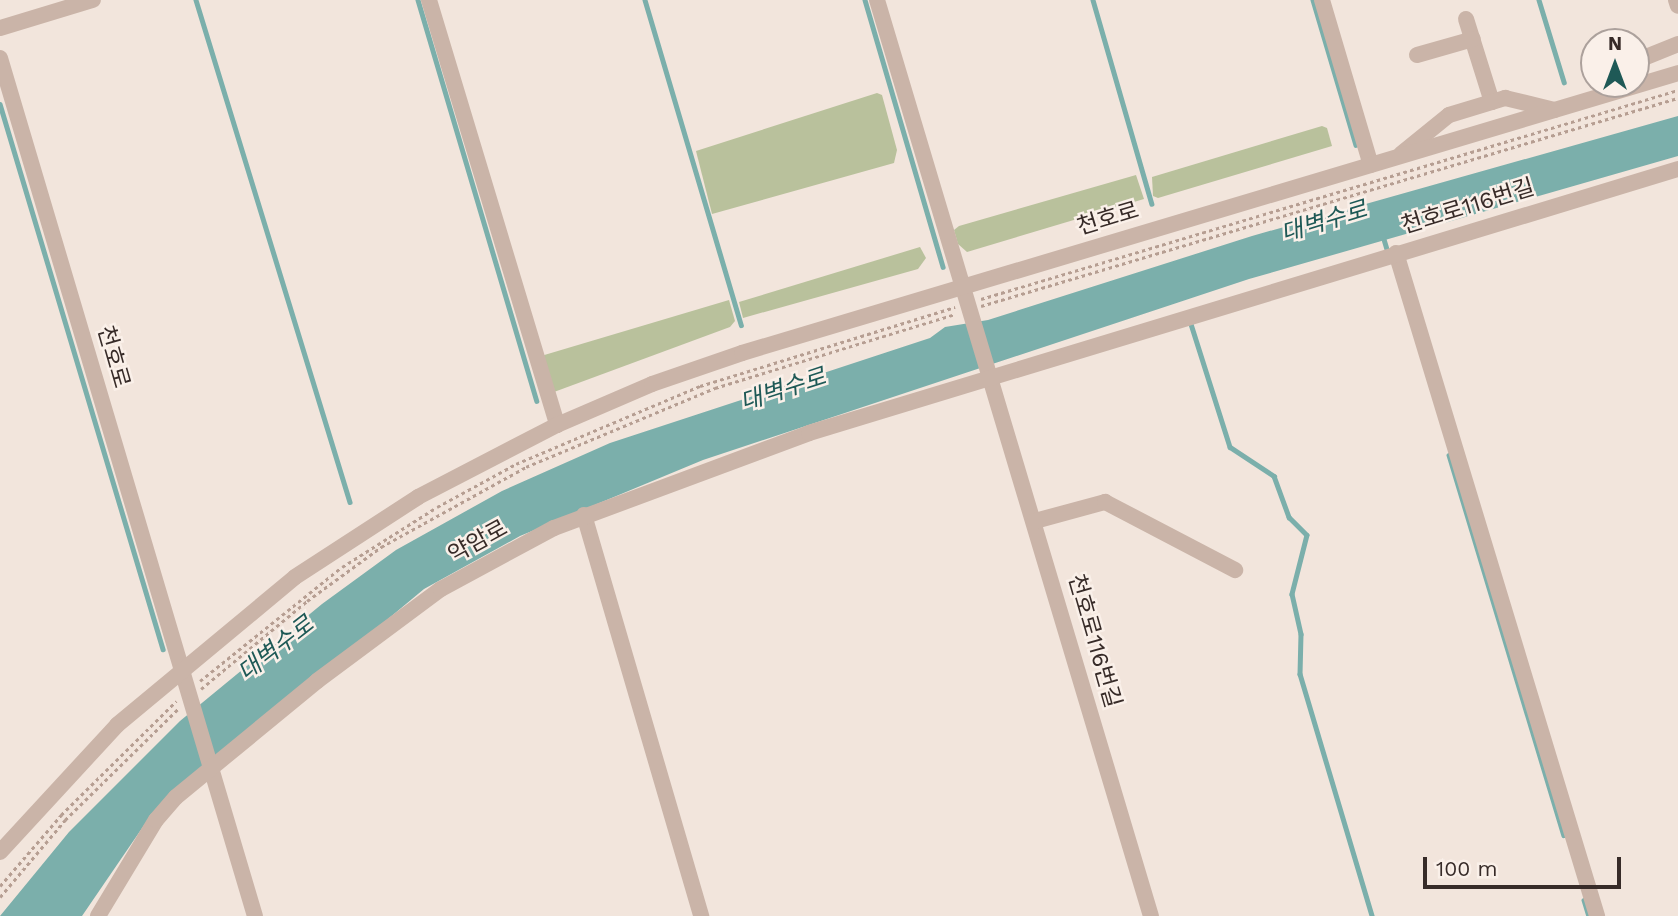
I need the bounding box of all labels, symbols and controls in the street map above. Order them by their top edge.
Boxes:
north arrow [1580,28,1650,98]
text: N [1608,32,1622,55]
street label: 천호로116번길 [1398,174,1538,240]
water label: 대벽수로 [1278,195,1370,249]
street label: 천호로 [1074,197,1142,241]
street label: 천호로 [91,323,135,391]
water label: 대벽수로 [737,363,829,417]
street label: 약암로 [444,515,512,569]
street label: 천호로116번길 [1062,571,1126,711]
water label: 대벽수로 [232,610,320,688]
scale bar [1426,842,1624,886]
text: 100 m [1436,856,1498,881]

